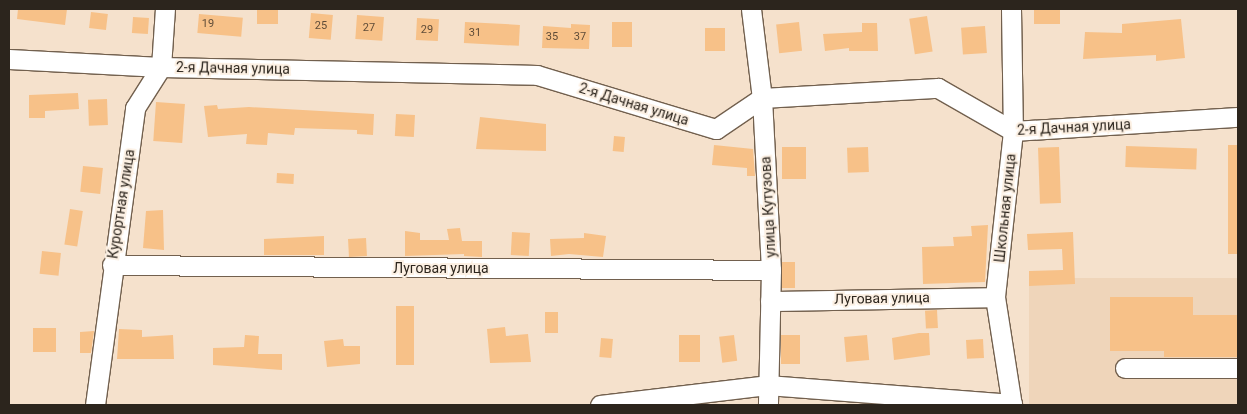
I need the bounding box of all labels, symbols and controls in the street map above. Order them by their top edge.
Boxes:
house number: 19 [202,17,214,31]
house number: 25 [315,19,327,33]
house number: 27 [363,21,375,35]
house number: 29 [421,23,433,37]
house number: 31 [469,26,481,40]
house number: 35 [546,30,558,44]
house number: 37 [574,30,586,44]
street label: 2-я Дачная улица [176,59,290,77]
street label: 2-я Дачная улица [577,79,691,129]
street label: 2-я Дачная улица [1017,116,1131,138]
street label: Курортная улица [104,148,138,260]
street label: Школьная улица [991,153,1019,263]
street label: улица Кутузова [757,156,779,258]
street label: Луговая улица [393,260,489,276]
street label: Луговая улица [834,289,930,307]

